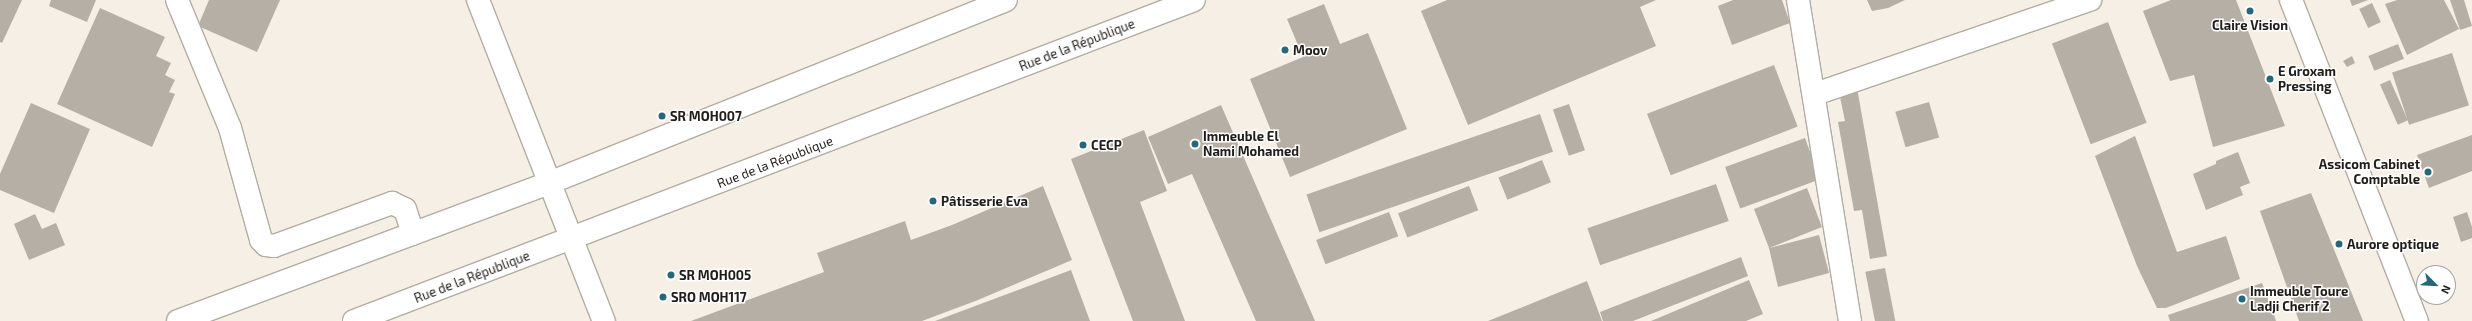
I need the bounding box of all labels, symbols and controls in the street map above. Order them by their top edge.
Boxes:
marker: Claire Vision [2245,6,2255,16]
street label: Rue de la République [1017,16,1137,74]
place label: Claire Vision [2212,17,2288,33]
place label: Moov [1293,42,1327,58]
marker: Moov [1280,45,1290,55]
place label: E Groxam Pressing [2278,64,2336,95]
marker: E Groxam Pressing [2265,74,2275,84]
place label: SR MOH007 [670,108,742,124]
marker: SR MOH007 [657,111,667,121]
place label: Immeuble El Nami Mohamed [1203,129,1299,160]
street label: Rue de la République [715,133,835,191]
place label: CECP [1091,137,1122,153]
marker: Immeuble El Nami Mohamed [1190,139,1200,149]
marker: CECP [1078,140,1088,150]
place label: Assicom Cabinet Comptable [2319,157,2420,188]
marker: Assicom Cabinet Comptable [2423,167,2433,177]
place label: Pâtisserie Eva [941,193,1028,209]
marker: Pâtisserie Eva [928,196,938,206]
place label: Aurore optique [2347,236,2439,252]
marker: Aurore optique [2334,239,2344,249]
street label: Rue de la République [412,248,532,306]
north arrow [2416,265,2456,305]
place label: SR MOH005 [679,267,751,283]
marker: SR MOH005 [666,270,676,280]
text: N [2439,283,2454,296]
place label: Immeuble Toure Ladji Cherif 2 [2250,284,2349,315]
place label: SRO MOH117 [671,289,747,305]
marker: SRO MOH117 [658,292,668,302]
marker: Immeuble Toure Ladji Cherif 2 [2237,294,2247,304]

